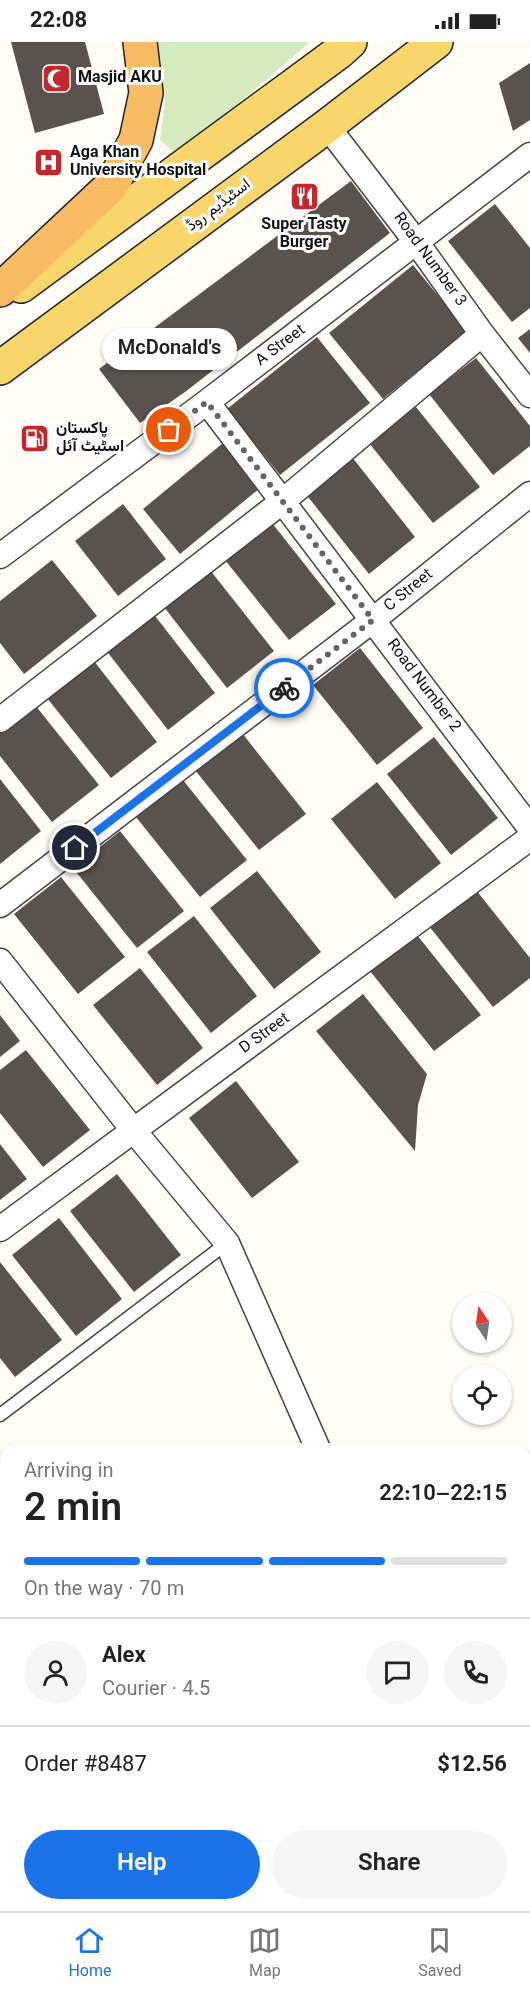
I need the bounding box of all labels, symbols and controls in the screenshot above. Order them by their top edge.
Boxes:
text: 22:08 [30,4,87,39]
mosque icon: Masjid AKU [41,62,73,94]
place label: Masjid AKU [78,66,162,91]
place label: Aga Khan University Hospital [70,141,206,184]
hospital icon: Aga Khan University Hospital [33,146,65,178]
street label: اسٹیڈیم روڈ [181,173,257,239]
restaurant icon: Super Tasty Burger [288,181,320,213]
street label: Road Number 3 [386,208,472,312]
place label: Super Tasty Burger [261,213,348,256]
street label: A Street [251,319,311,373]
callout: McDonald's [102,328,237,370]
text: McDonald's [118,333,221,365]
pin [143,404,194,455]
icon: bag [152,413,185,446]
place label: پاکستان اسٹیٹ آئل [56,417,124,460]
fuel station icon: پاکستان اسٹیٹ آئل [19,422,51,454]
street label: C Street [379,563,439,619]
street label: Road Number 2 [379,634,467,738]
courier [254,658,314,718]
icon: bike [268,672,301,705]
pin [49,822,100,873]
icon: home [58,831,91,864]
street label: D Street [235,1007,295,1061]
north arrow [452,1293,512,1353]
map controls [452,1293,512,1425]
button: locate [452,1365,512,1425]
text: Arriving in [24,1456,114,1488]
text: 22:10–22:15 [379,1477,507,1512]
text: 2 min [24,1480,122,1541]
text: On the way · 70 m [24,1574,184,1606]
text: Alex [102,1639,146,1674]
button: person [24,1641,87,1704]
button: chat [366,1641,429,1704]
button: phone [444,1641,507,1704]
text: Courier · 4.5 [102,1674,210,1706]
text: Order #8487 [24,1748,147,1783]
text: $12.56 [437,1748,507,1783]
button: Help [24,1830,260,1899]
button: Share [272,1830,507,1899]
tab: Home [68,1924,112,1985]
tab: Map [248,1924,281,1985]
tab: Saved [418,1924,462,1985]

